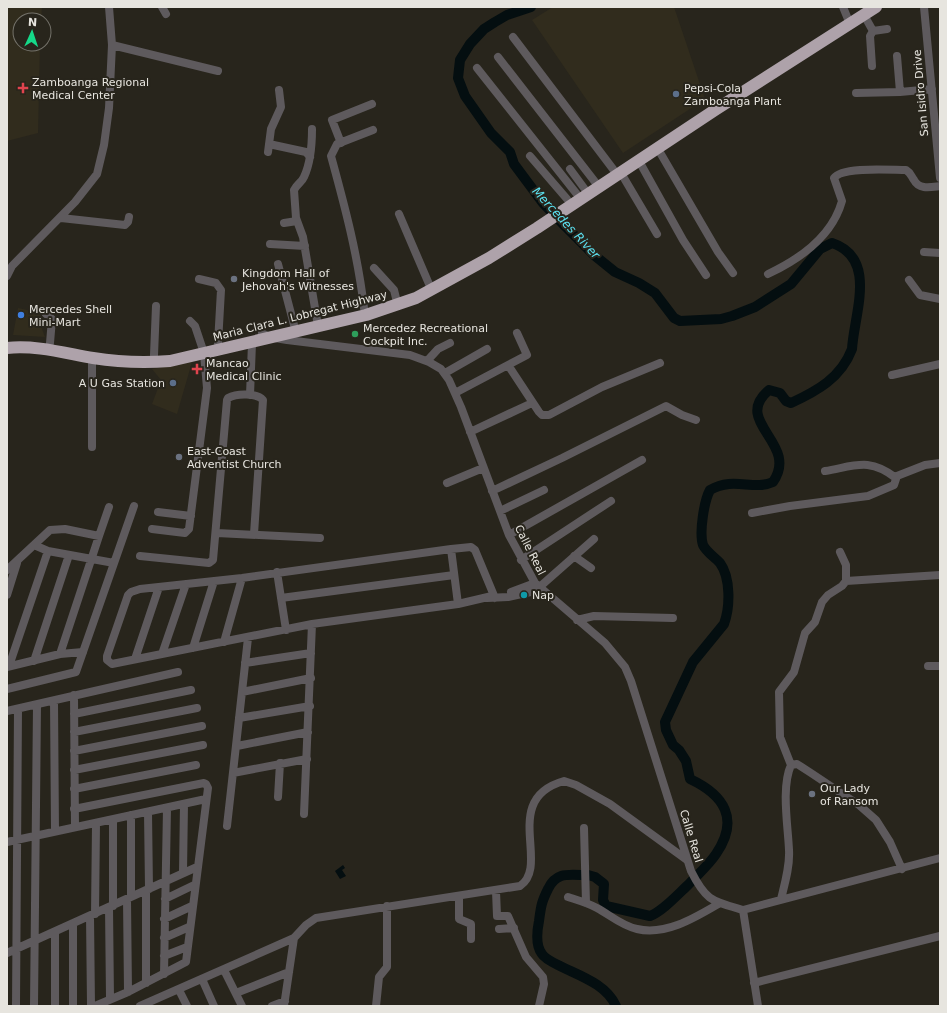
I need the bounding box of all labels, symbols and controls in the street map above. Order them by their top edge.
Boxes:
north arrow [12,12,52,52]
text: N [28,16,37,29]
street label: San Isidro Drive [911,49,931,137]
place label: Zamboanga Regional Medical Center [32,76,149,102]
marker: Zamboanga Regional Medical Center [17,82,29,94]
place label: Pepsi-Cola Zamboanga Plant [684,82,782,108]
marker: Pepsi-Cola Zamboanga Plant [671,89,681,99]
water label: Mercedes River [529,184,603,262]
place label: Kingdom Hall of Jehovah's Witnesses [241,267,354,293]
marker: Kingdom Hall of Jehovah's Witnesses [229,274,239,284]
street label: Maria Clara L. Lobregat Highway [212,288,389,344]
place label: Mercedes Shell Mini-Mart [29,303,112,329]
marker: Mercedes Shell Mini-Mart [16,310,26,320]
place label: Mercedez Recreational Cockpit Inc. [363,322,488,348]
marker: Mercedez Recreational Cockpit Inc. [350,329,360,339]
place label: Mancao Medical Clinic [206,357,282,383]
marker: Mancao Medical Clinic [191,363,203,375]
place label: A U Gas Station [79,377,165,390]
marker: A U Gas Station [168,378,178,388]
place label: East-Coast Adventist Church [187,445,281,471]
marker: East-Coast Adventist Church [174,452,184,462]
street label: Calle Real [512,523,548,577]
place label: Nap [532,589,554,602]
marker: Nap [519,590,529,600]
place label: Our Lady of Ransom [820,782,878,808]
marker: Our Lady of Ransom [807,789,817,799]
street label: Calle Real [677,808,705,864]

